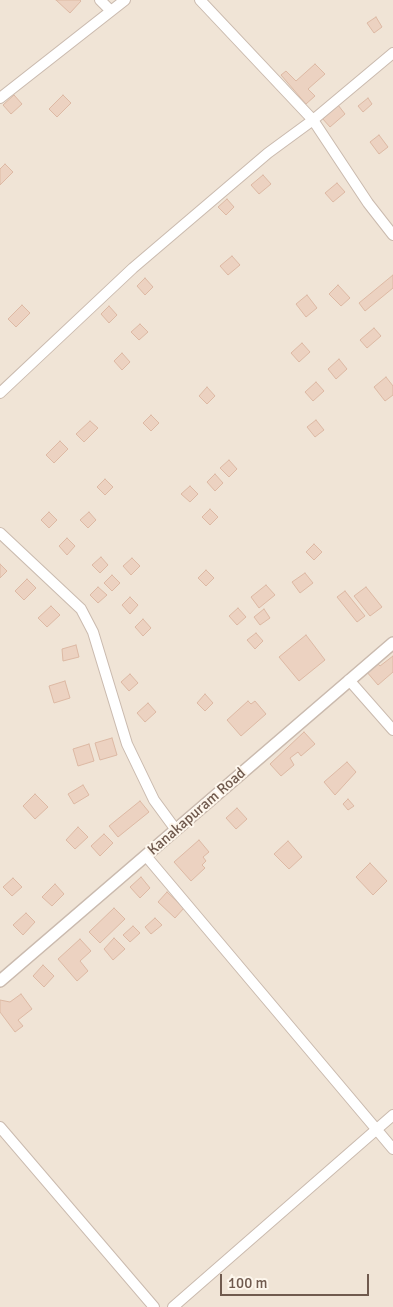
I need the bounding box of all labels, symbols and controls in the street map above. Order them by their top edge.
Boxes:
street label: Kanakapuram Road [144,765,250,859]
scale bar [223,1264,372,1296]
text: 100 m [228,1274,268,1292]

